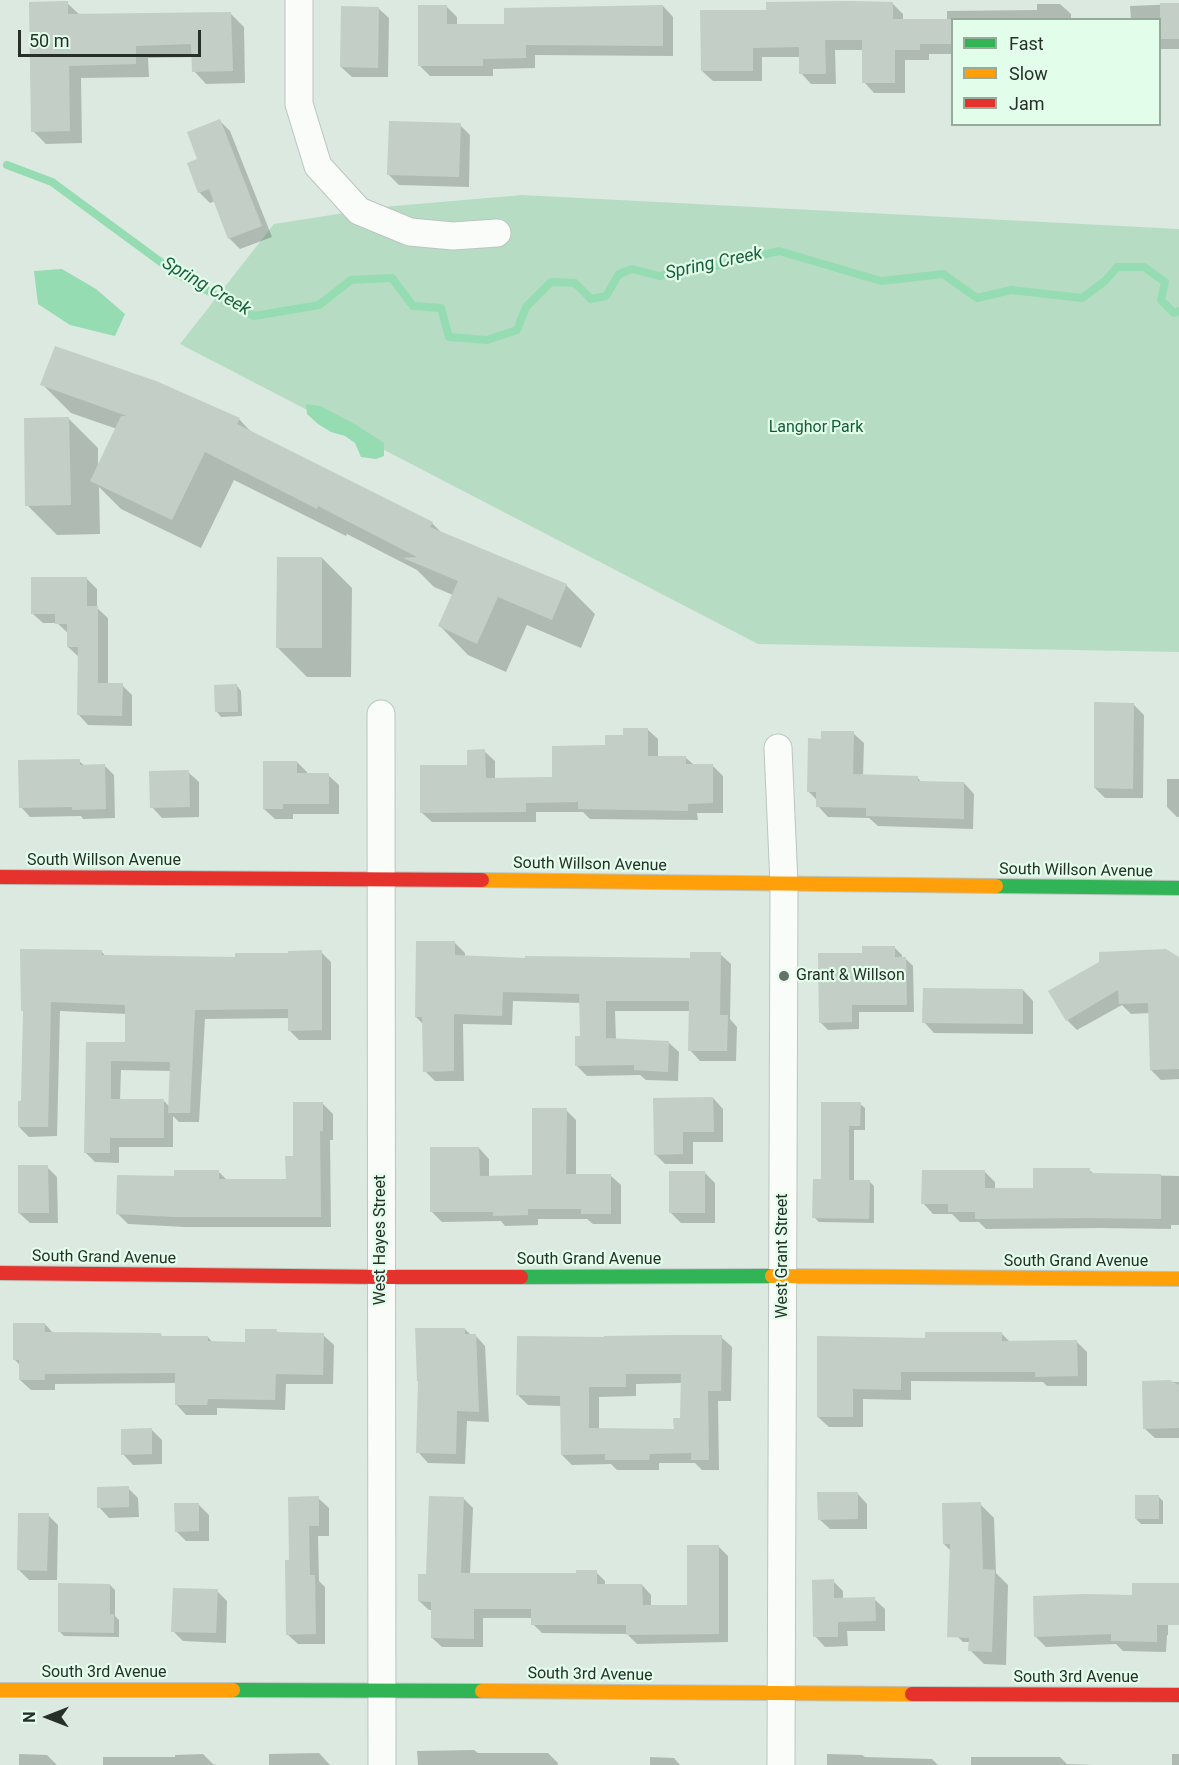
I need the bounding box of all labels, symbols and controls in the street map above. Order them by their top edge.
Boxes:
scale bar [21,18,204,56]
legend [951,18,1161,126]
text: 50 m [29,30,69,51]
text: Fast [1009,33,1044,54]
text: Slow [1009,63,1048,84]
text: Jam [1009,93,1045,114]
water label: Spring Creek [663,243,765,285]
water label: Spring Creek [158,253,254,321]
park label: Langhor Park [769,418,863,438]
street label: South Willson Avenue [27,851,181,871]
street label: South Willson Avenue [513,854,667,876]
street label: South Willson Avenue [999,860,1153,882]
place label: Grant & Willson [796,966,905,986]
marker: Grant & Willson [777,969,791,983]
street label: West Hayes Street [371,1175,391,1305]
street label: West Grant Street [773,1194,793,1318]
street label: South Grand Avenue [32,1247,176,1269]
street label: South Grand Avenue [517,1250,661,1270]
street label: South Grand Avenue [1004,1252,1148,1272]
street label: South 3rd Avenue [41,1663,167,1683]
street label: South 3rd Avenue [527,1664,653,1686]
street label: South 3rd Avenue [1013,1668,1139,1688]
north arrow [18,1687,78,1747]
text: N [20,1711,39,1723]

